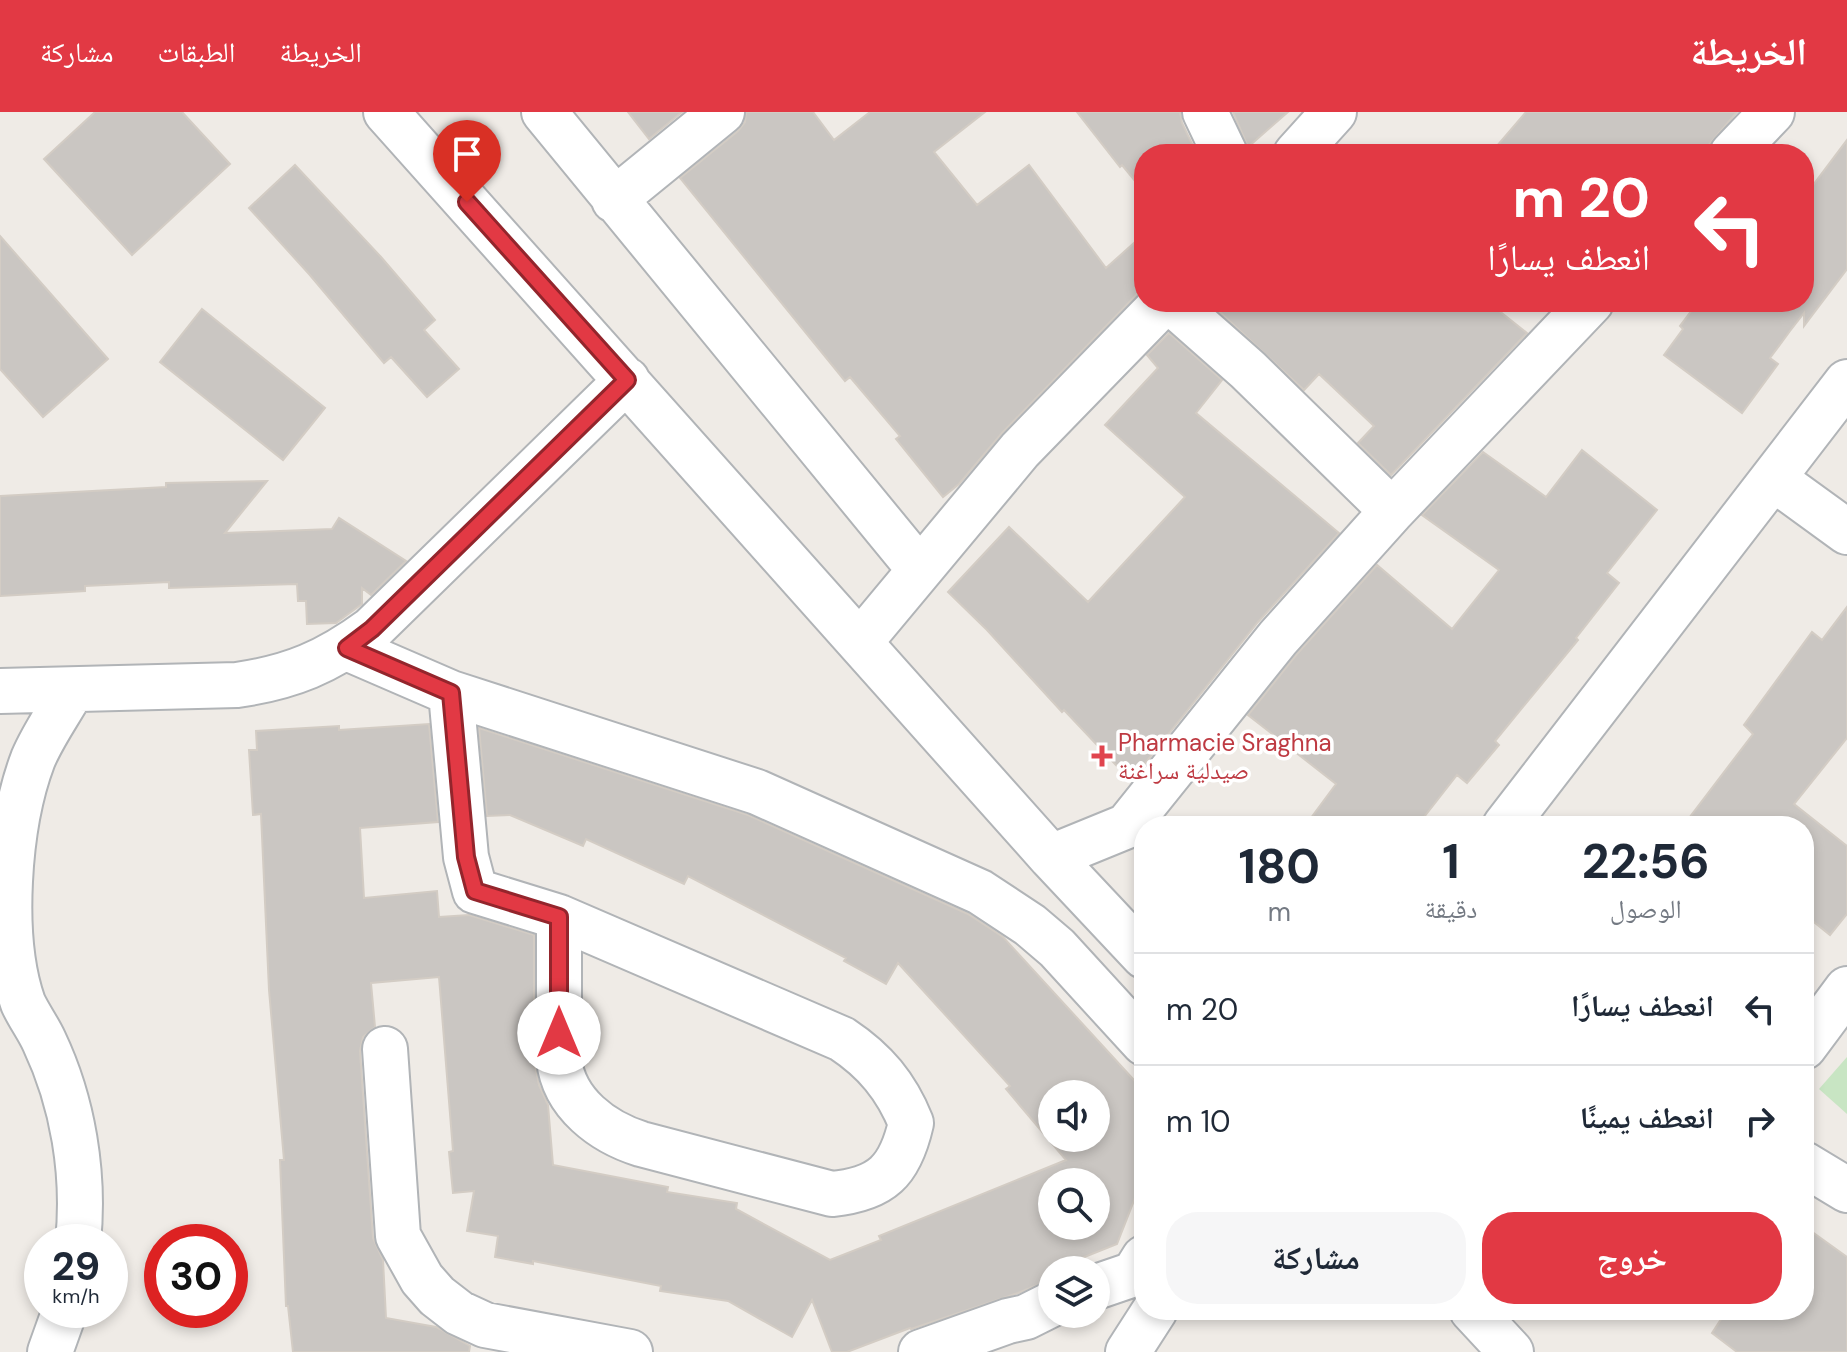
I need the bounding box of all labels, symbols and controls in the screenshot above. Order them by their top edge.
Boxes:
text: الخريطة [1690,27,1807,77]
text: مشاركة [40,34,114,71]
text: الطبقات [158,34,235,71]
text: الخريطة [279,34,362,71]
pin [433,120,501,202]
icon: arrive [445,132,489,176]
text: 20 m [1513,161,1650,234]
icon: left [1678,176,1782,280]
text: انعطف يسارًا [1487,234,1650,281]
place label: Pharmacie Sraghna صيدلية سراغنة [1118,727,1331,786]
marker: Pharmacie Sraghna صيدلية سراغنة [1093,747,1111,765]
text: 1 [1442,830,1460,893]
text: 22:56 [1582,830,1710,893]
text: 180 [1238,835,1320,898]
text: دقيقة [1424,892,1477,926]
text: الوصول [1610,892,1682,926]
text: m [1268,895,1291,929]
text: انعطف يسارًا [1571,986,1714,1025]
icon: left [1738,987,1782,1031]
text: 20 m [1166,990,1238,1029]
position arrow [517,991,601,1075]
map controls [1038,1080,1110,1328]
button: sound [1038,1080,1110,1152]
text: انعطف يمينًا [1580,1098,1714,1137]
icon: right [1738,1099,1782,1143]
text: 10 m [1166,1102,1231,1141]
button: search [1038,1168,1110,1240]
button: مشاركة [1166,1212,1466,1304]
button: خروج [1482,1212,1782,1304]
speed limit sign: 30 [144,1224,248,1328]
text: 29 [52,1240,100,1292]
button: layers [1038,1256,1110,1328]
text: km/h [52,1283,100,1309]

